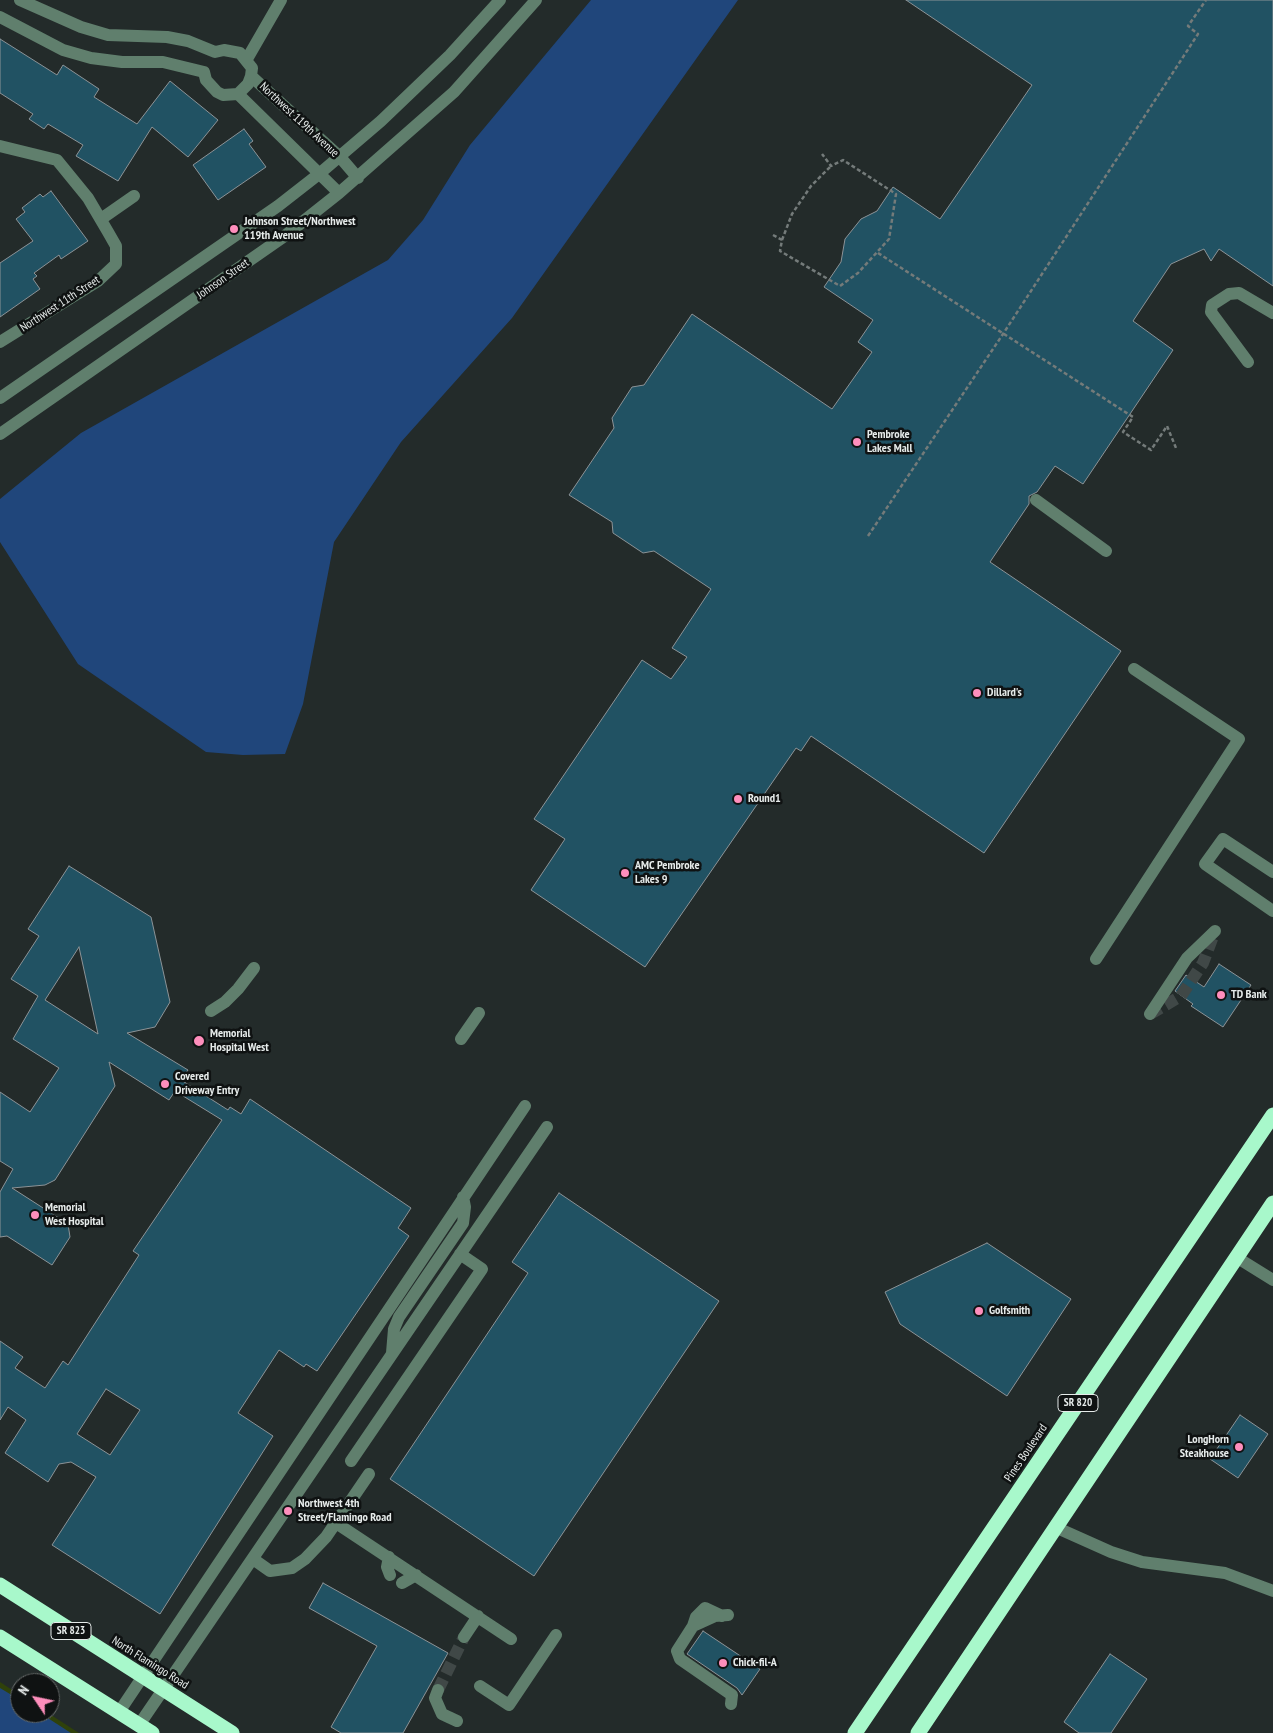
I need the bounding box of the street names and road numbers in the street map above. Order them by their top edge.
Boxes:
street label: Northwest 119th Avenue [256,80,342,160]
street label: Johnson Street [194,256,252,302]
street label: Northwest 11th Street [17,273,103,335]
road number: SR 820 [1058,1395,1098,1412]
street label: Pines Boulevard [1001,1421,1051,1485]
road number: SR 823 [51,1622,91,1640]
street label: North Flamingo Road [109,1634,191,1692]

